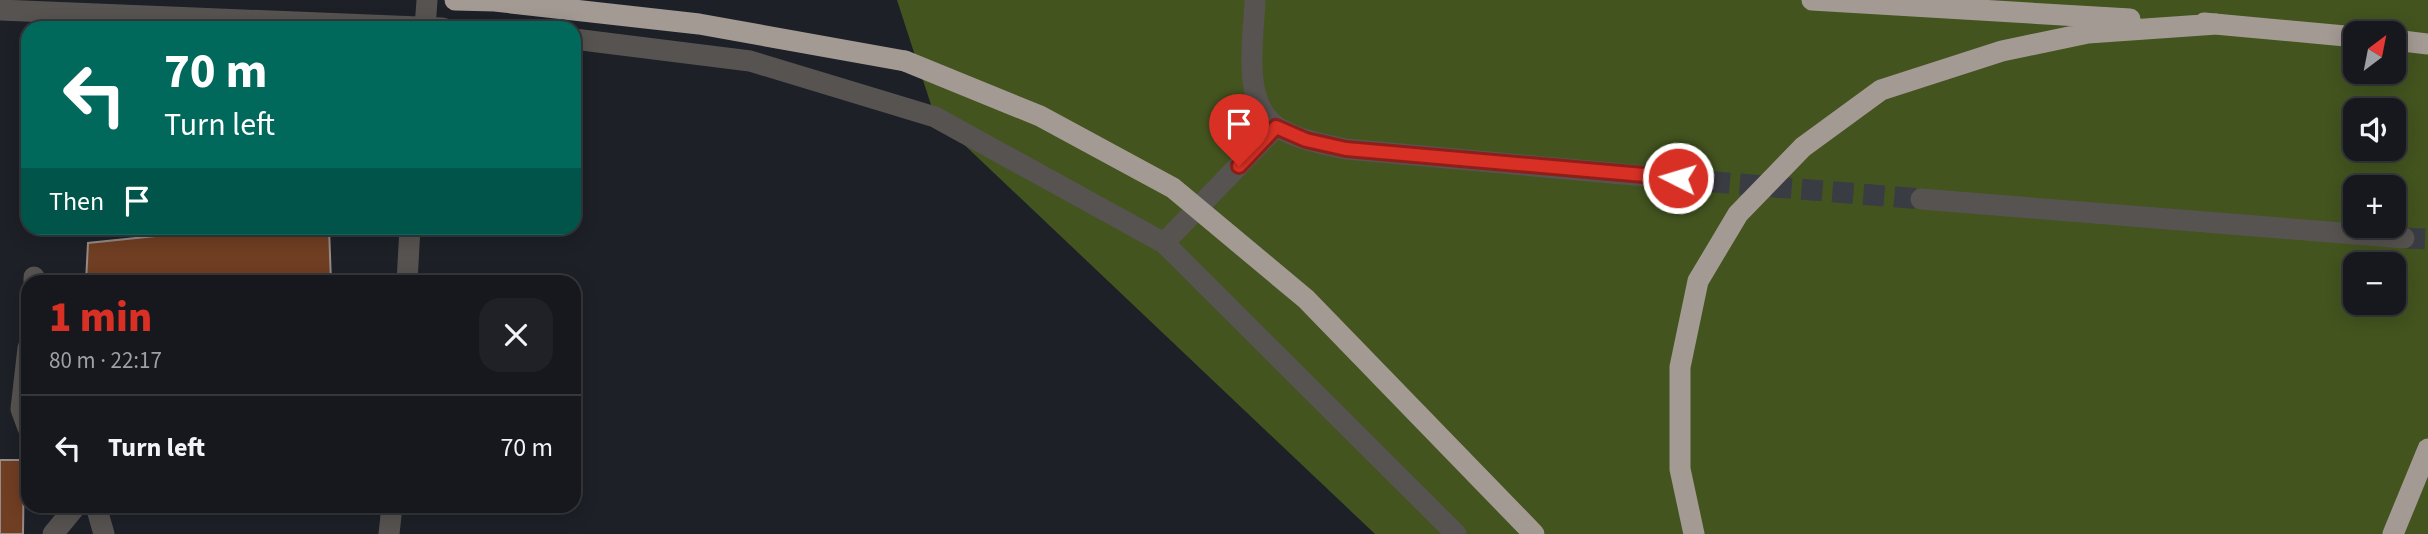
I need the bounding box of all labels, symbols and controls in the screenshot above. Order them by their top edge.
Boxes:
north arrow [2343,21,2406,84]
map controls [2343,21,2406,315]
text: 70 m [164,37,268,107]
icon: left [49,49,140,140]
pin [1209,94,1269,166]
button: sound [2343,98,2406,161]
text: Turn left [164,102,275,148]
icon: arrive [1220,105,1258,143]
position arrow [1641,141,1715,215]
button: + [2343,175,2406,238]
icon: arrive [118,182,156,220]
text: Then [49,183,104,220]
button: − [2343,252,2406,315]
text: 1 min [49,288,152,348]
button: close [479,298,553,372]
text: 80 m · 22:17 [49,344,162,377]
icon: left [49,429,87,467]
text: Turn left [108,429,205,466]
text: 70 m [500,429,553,466]

